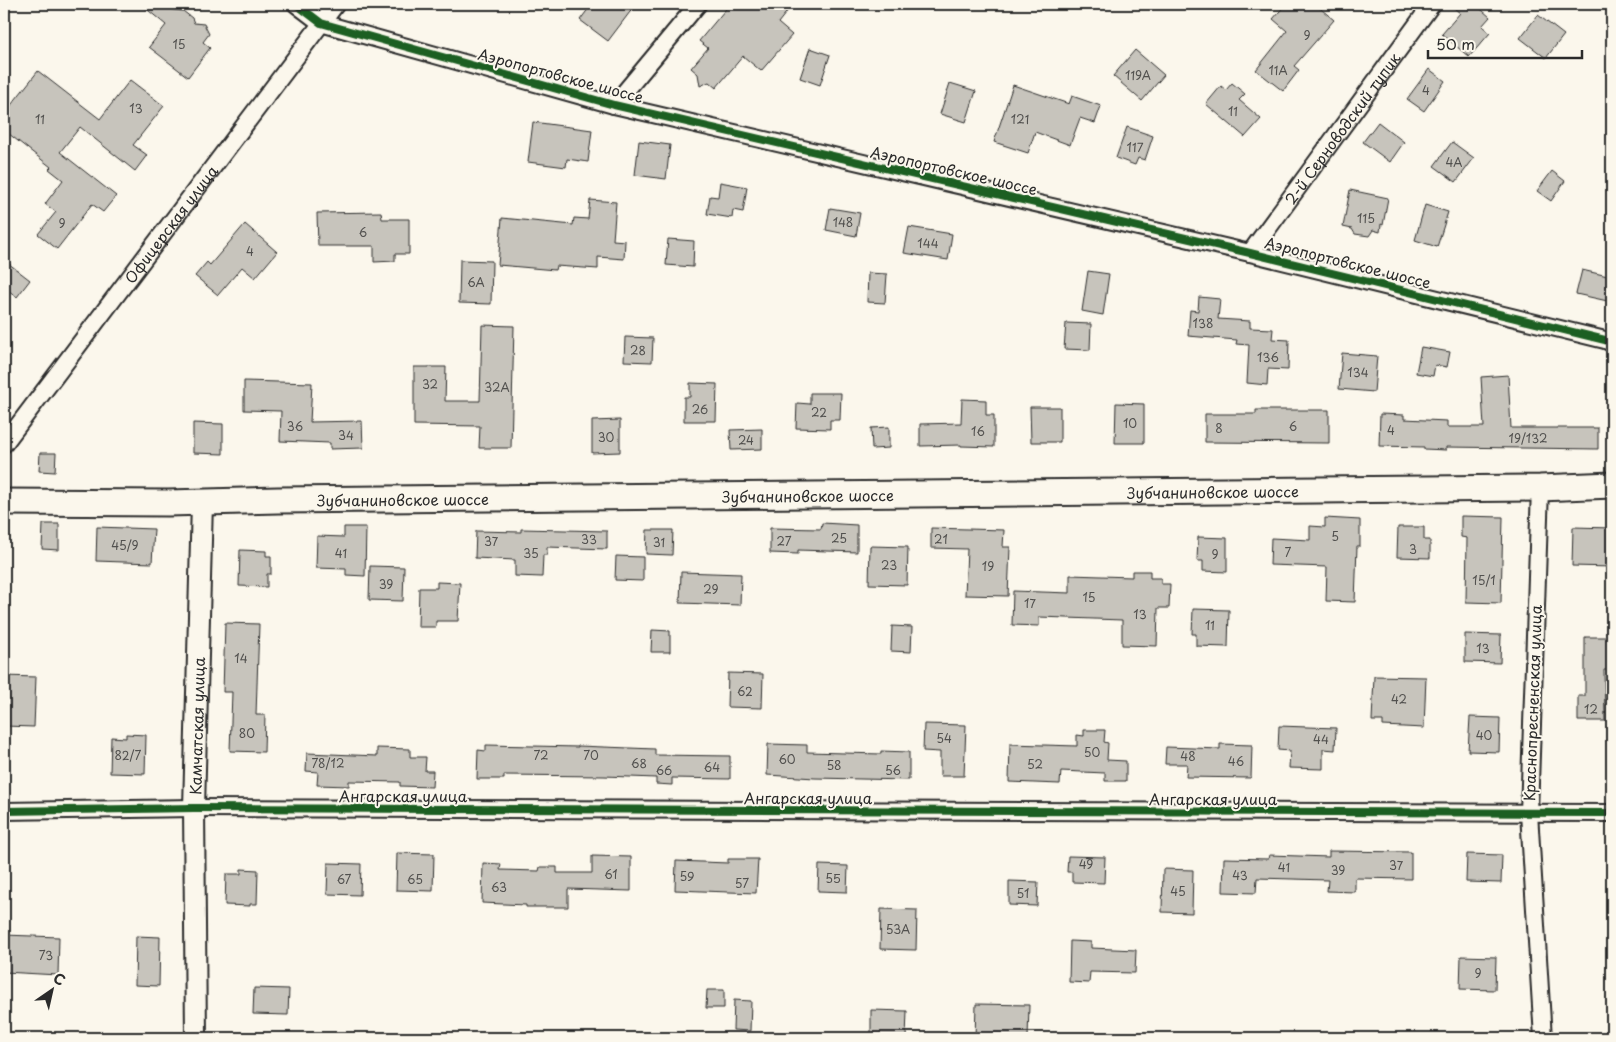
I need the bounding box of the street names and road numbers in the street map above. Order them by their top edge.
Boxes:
street label: Аэропортовское шоссе [476,42,646,108]
street label: 2-й Серноводский тупик [1278,47,1405,209]
street label: Аэропортовское шоссе [868,140,1040,200]
street label: Офицерская улица [118,159,223,288]
street label: Аэропортовское шоссе [1263,230,1433,294]
street label: Зубчаниновское шоссе [1127,479,1299,503]
street label: Зубчаниновское шоссе [722,483,894,507]
street label: Зубчаниновское шоссе [317,486,489,511]
street label: Краснопресненская улица [1517,604,1547,801]
street label: Камчатская улица [183,656,209,795]
street label: Ангарская улица [339,784,468,807]
street label: Ангарская улица [744,786,873,809]
street label: Ангарская улица [1149,787,1278,810]

